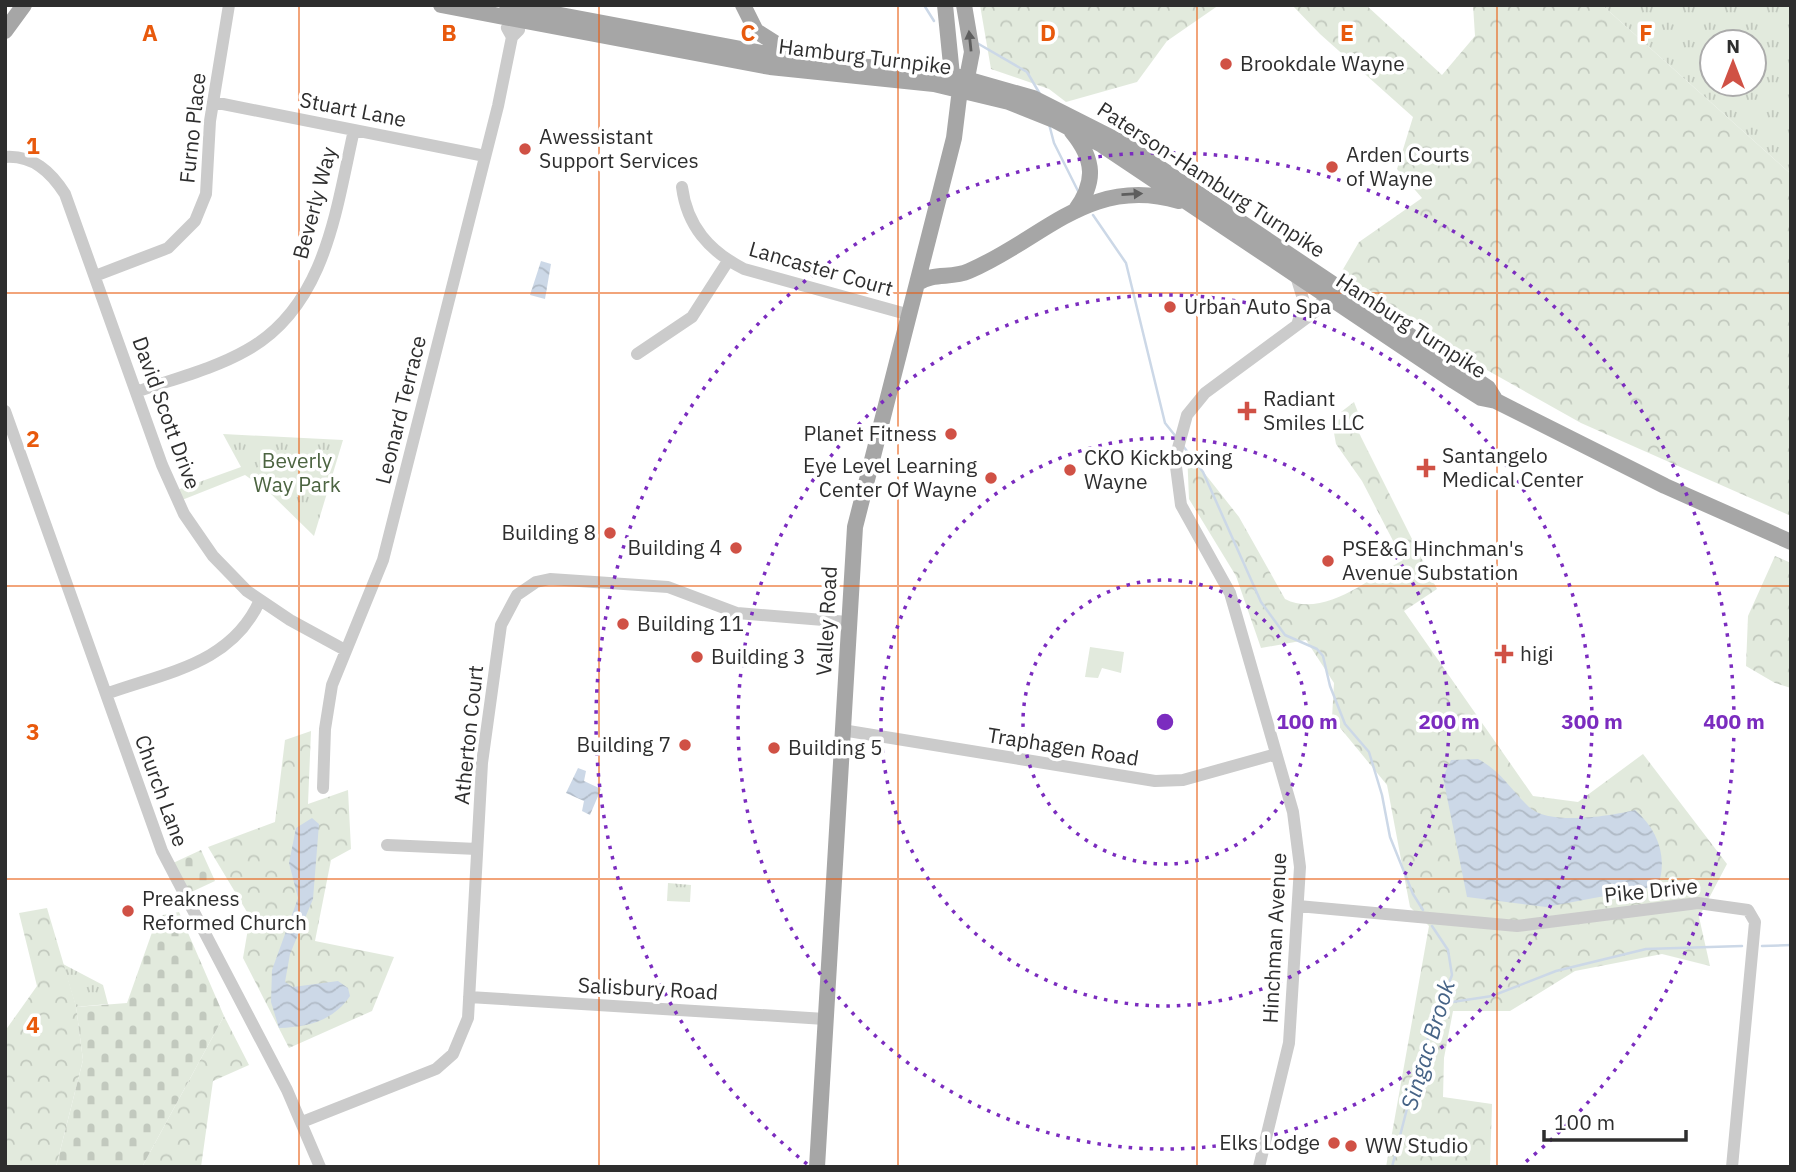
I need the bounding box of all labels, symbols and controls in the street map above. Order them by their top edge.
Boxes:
text: A [142,17,158,47]
text: B [441,17,457,47]
text: C [741,17,756,47]
text: D [1040,17,1056,47]
text: E [1340,17,1354,47]
text: F [1639,17,1653,47]
north arrow [1698,28,1768,98]
one-way arrow [964,30,975,52]
street label: Hamburg Turnpike [777,32,953,81]
text: N [1726,34,1740,58]
place label: Brookdale Wayne [1240,49,1405,77]
marker: Brookdale Wayne [1218,56,1234,72]
street label: Furno Place [172,71,212,185]
street label: Stuart Lane [298,85,409,133]
street label: Paterson-Hamburg Turnpike [1092,95,1331,263]
place label: Awessistant Support Services [539,122,699,174]
text: 1 [26,130,40,160]
place label: Arden Courts of Wayne [1346,140,1470,192]
marker: Awessistant Support Services [517,141,533,157]
street label: Beverly Way [286,143,343,262]
marker: Arden Courts of Wayne [1324,159,1340,175]
one-way arrow [1121,188,1143,199]
street label: Lancaster Court [746,234,897,302]
street label: Hamburg Turnpike [1331,266,1492,384]
place label: Urban Auto Spa [1184,292,1331,320]
marker: Urban Auto Spa [1162,299,1178,315]
street label: David Scott Drive [126,332,208,493]
street label: Leonard Terrace [368,333,432,487]
place label: Radiant Smiles LLC [1263,384,1365,436]
marker: Radiant Smiles LLC [1237,401,1257,421]
place label: Planet Fitness [803,419,937,447]
text: 2 [26,423,40,453]
marker: Planet Fitness [943,426,959,442]
place label: Santangelo Medical Center [1442,441,1584,493]
place label: CKO Kickboxing Wayne [1084,443,1232,495]
park label: Beverly Way Park [253,446,341,498]
place label: Eye Level Learning Center Of Wayne [803,451,977,503]
marker: Santangelo Medical Center [1416,458,1436,478]
marker: CKO Kickboxing Wayne [1062,462,1078,478]
marker: Eye Level Learning Center Of Wayne [983,470,999,486]
place label: Building 8 [501,518,596,546]
marker: Building 8 [602,525,618,541]
place label: Building 4 [627,533,722,561]
place label: PSE&G Hinchman's Avenue Substation [1342,534,1524,586]
marker: Building 4 [728,540,744,556]
marker: PSE&G Hinchman's Avenue Substation [1320,553,1336,569]
street label: Valley Road [809,565,843,677]
place label: Building 11 [637,609,744,637]
marker: Building 11 [615,616,631,632]
place label: higi [1520,639,1554,667]
place label: Building 3 [711,642,806,670]
marker: higi [1494,644,1514,664]
marker: Building 3 [689,649,705,665]
street label: Atherton Court [447,664,489,806]
text: 100 m [1276,707,1338,735]
text: 200 m [1418,707,1480,735]
text: 300 m [1561,707,1623,735]
text: 400 m [1703,707,1765,735]
centre of rings [1153,710,1177,734]
text: 3 [26,716,40,746]
street label: Traphagen Road [985,720,1141,772]
place label: Building 7 [576,730,671,758]
street label: Church Lane [129,731,195,850]
place label: Building 5 [788,733,883,761]
marker: Building 7 [677,737,693,753]
marker: Building 5 [766,740,782,756]
street label: Hinchman Avenue [1256,852,1292,1024]
street label: Pike Drive [1603,871,1699,909]
place label: Preakness Reformed Church [142,884,307,936]
marker: Preakness Reformed Church [120,903,136,919]
street label: Salisbury Road [577,970,719,1006]
water label: Singac Brook [1393,975,1461,1113]
text: 4 [26,1009,40,1039]
scale bar [1544,1098,1686,1142]
text: 100 m [1554,1108,1615,1136]
place label: Elks Lodge [1219,1128,1320,1156]
place label: WW Studio [1365,1131,1468,1159]
marker: Elks Lodge [1326,1135,1342,1151]
marker: WW Studio [1343,1138,1359,1154]

